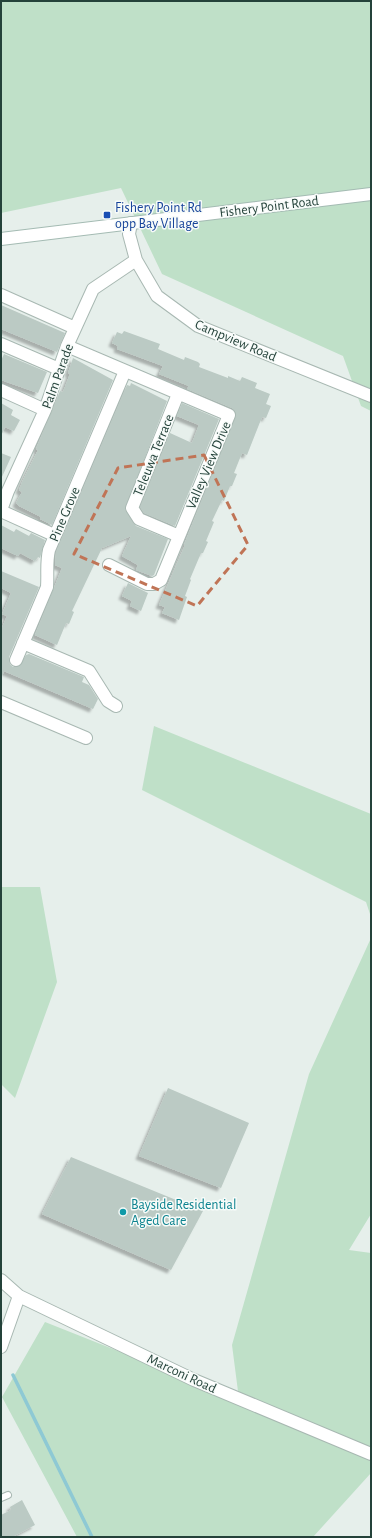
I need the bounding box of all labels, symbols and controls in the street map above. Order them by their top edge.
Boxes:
street label: Fishery Point Road [219,194,320,220]
place label: Fishery Point Rd opp Bay Village [115,201,202,231]
marker: Fishery Point Rd opp Bay Village [102,210,112,220]
street label: Campview Road [193,317,278,364]
street label: Palm Parade [40,342,76,411]
street label: Teleuwa Terrace [131,412,177,498]
street label: Valley View Drive [184,419,234,511]
street label: Pine Grove [47,485,83,544]
place label: Bayside Residential Aged Care [131,1198,236,1228]
marker: Bayside Residential Aged Care [118,1207,128,1217]
street label: Marconi Road [145,1352,218,1396]

